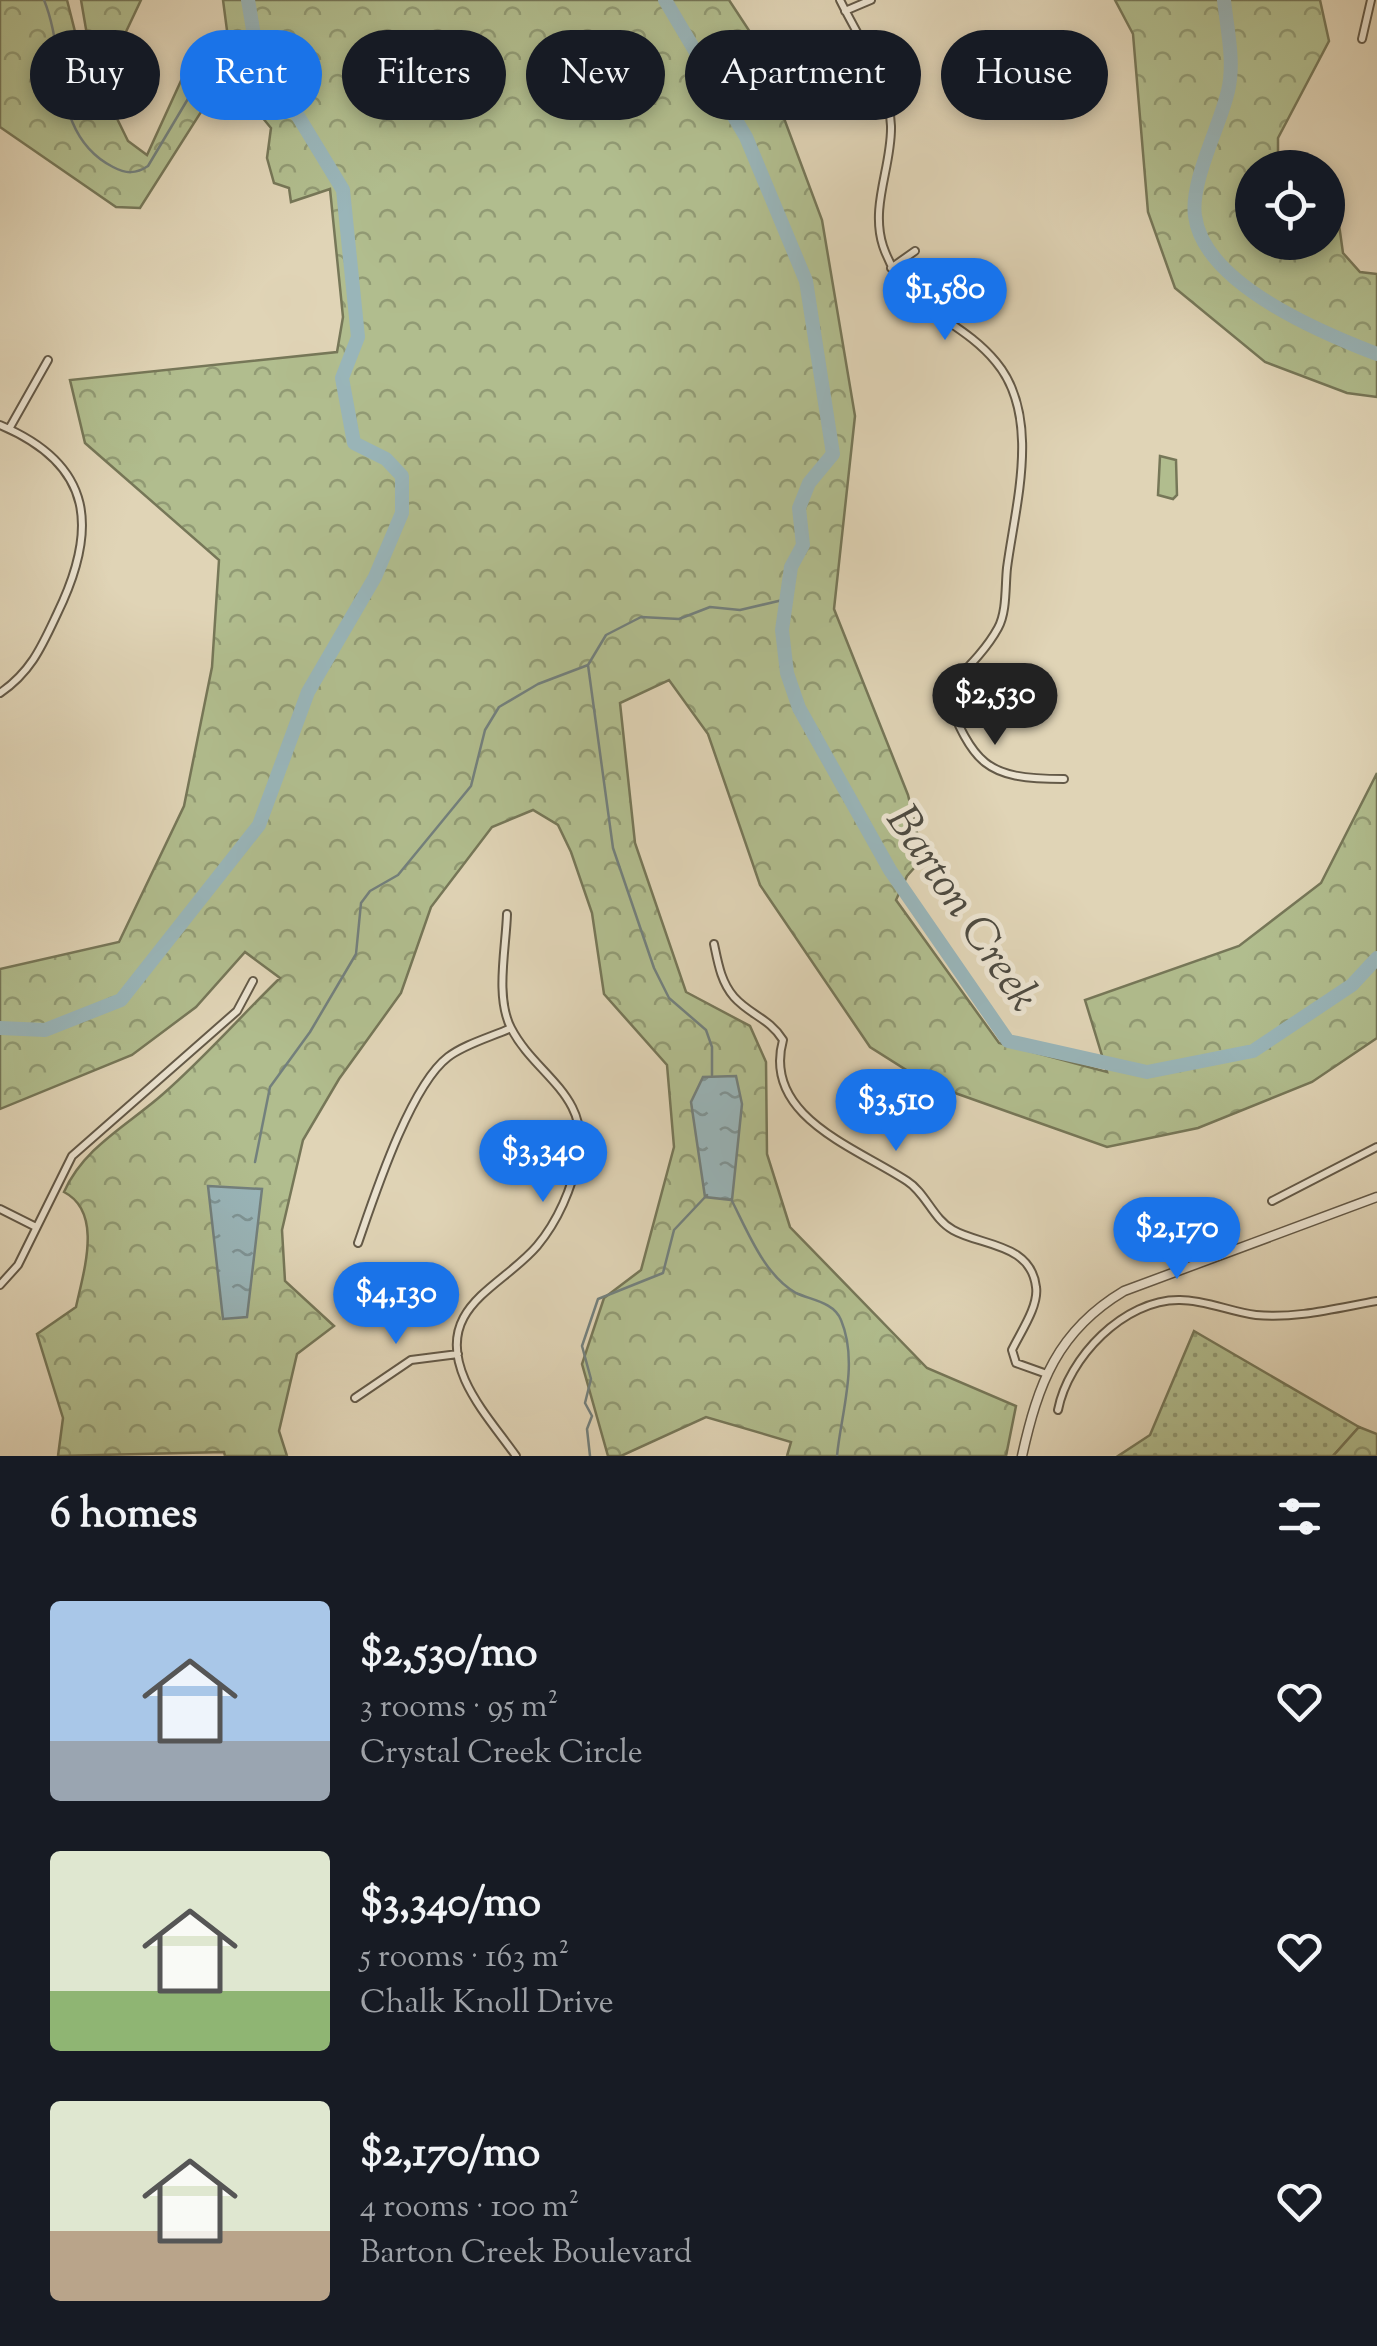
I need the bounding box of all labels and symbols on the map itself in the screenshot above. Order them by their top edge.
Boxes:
pin: $1,580 [864,258,1026,343]
pin: $2,530 [914,663,1076,748]
water label: Barton Creek [867,794,1053,1026]
pin: $3,510 [815,1069,977,1154]
pin: $3,340 [462,1120,624,1205]
pin: $2,170 [1096,1197,1258,1282]
pin: $4,130 [315,1262,477,1347]

